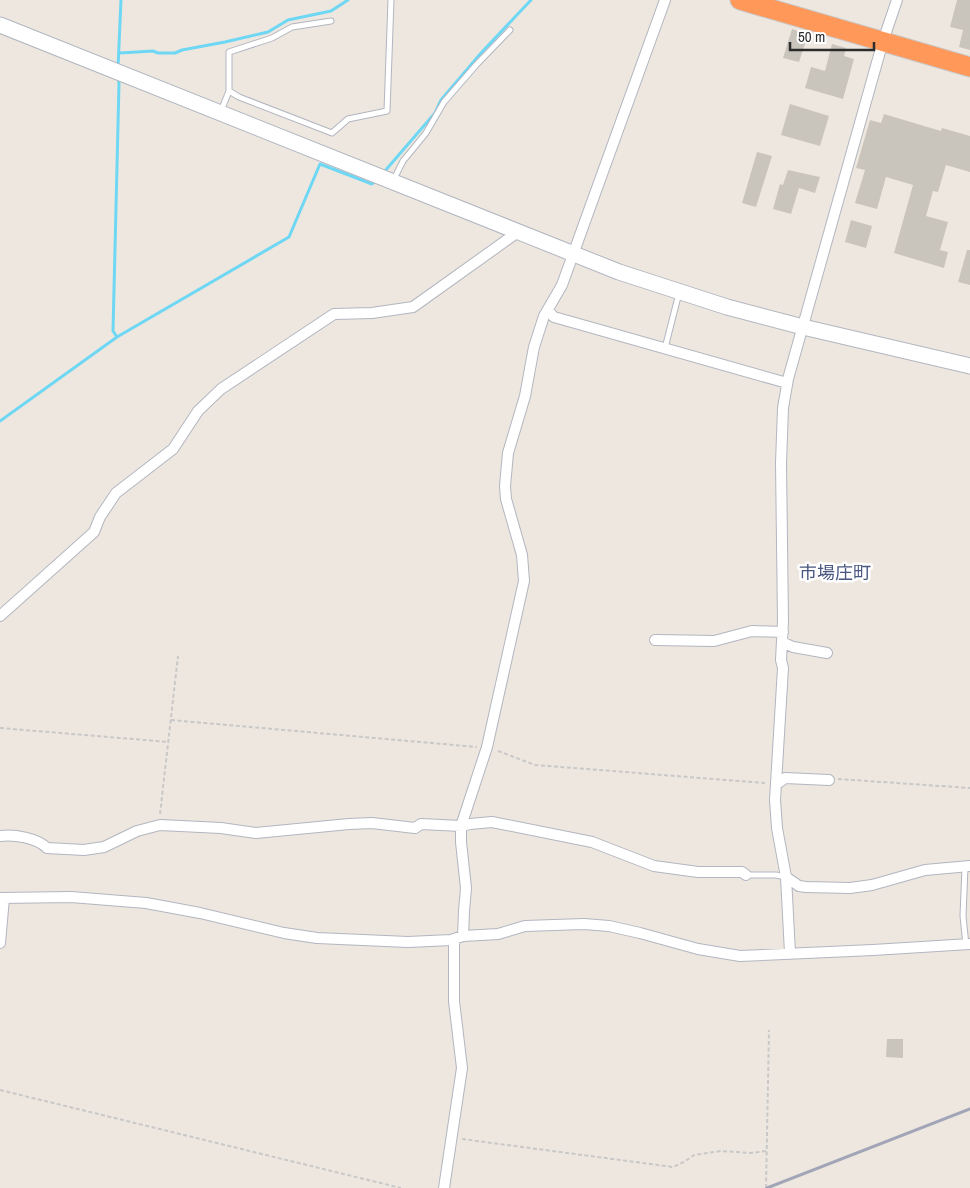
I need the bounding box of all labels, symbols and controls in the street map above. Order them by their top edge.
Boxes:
scale bar [790,20,874,52]
text: 50 m [798,26,825,47]
district label: 市場庄町 [799,560,871,585]

